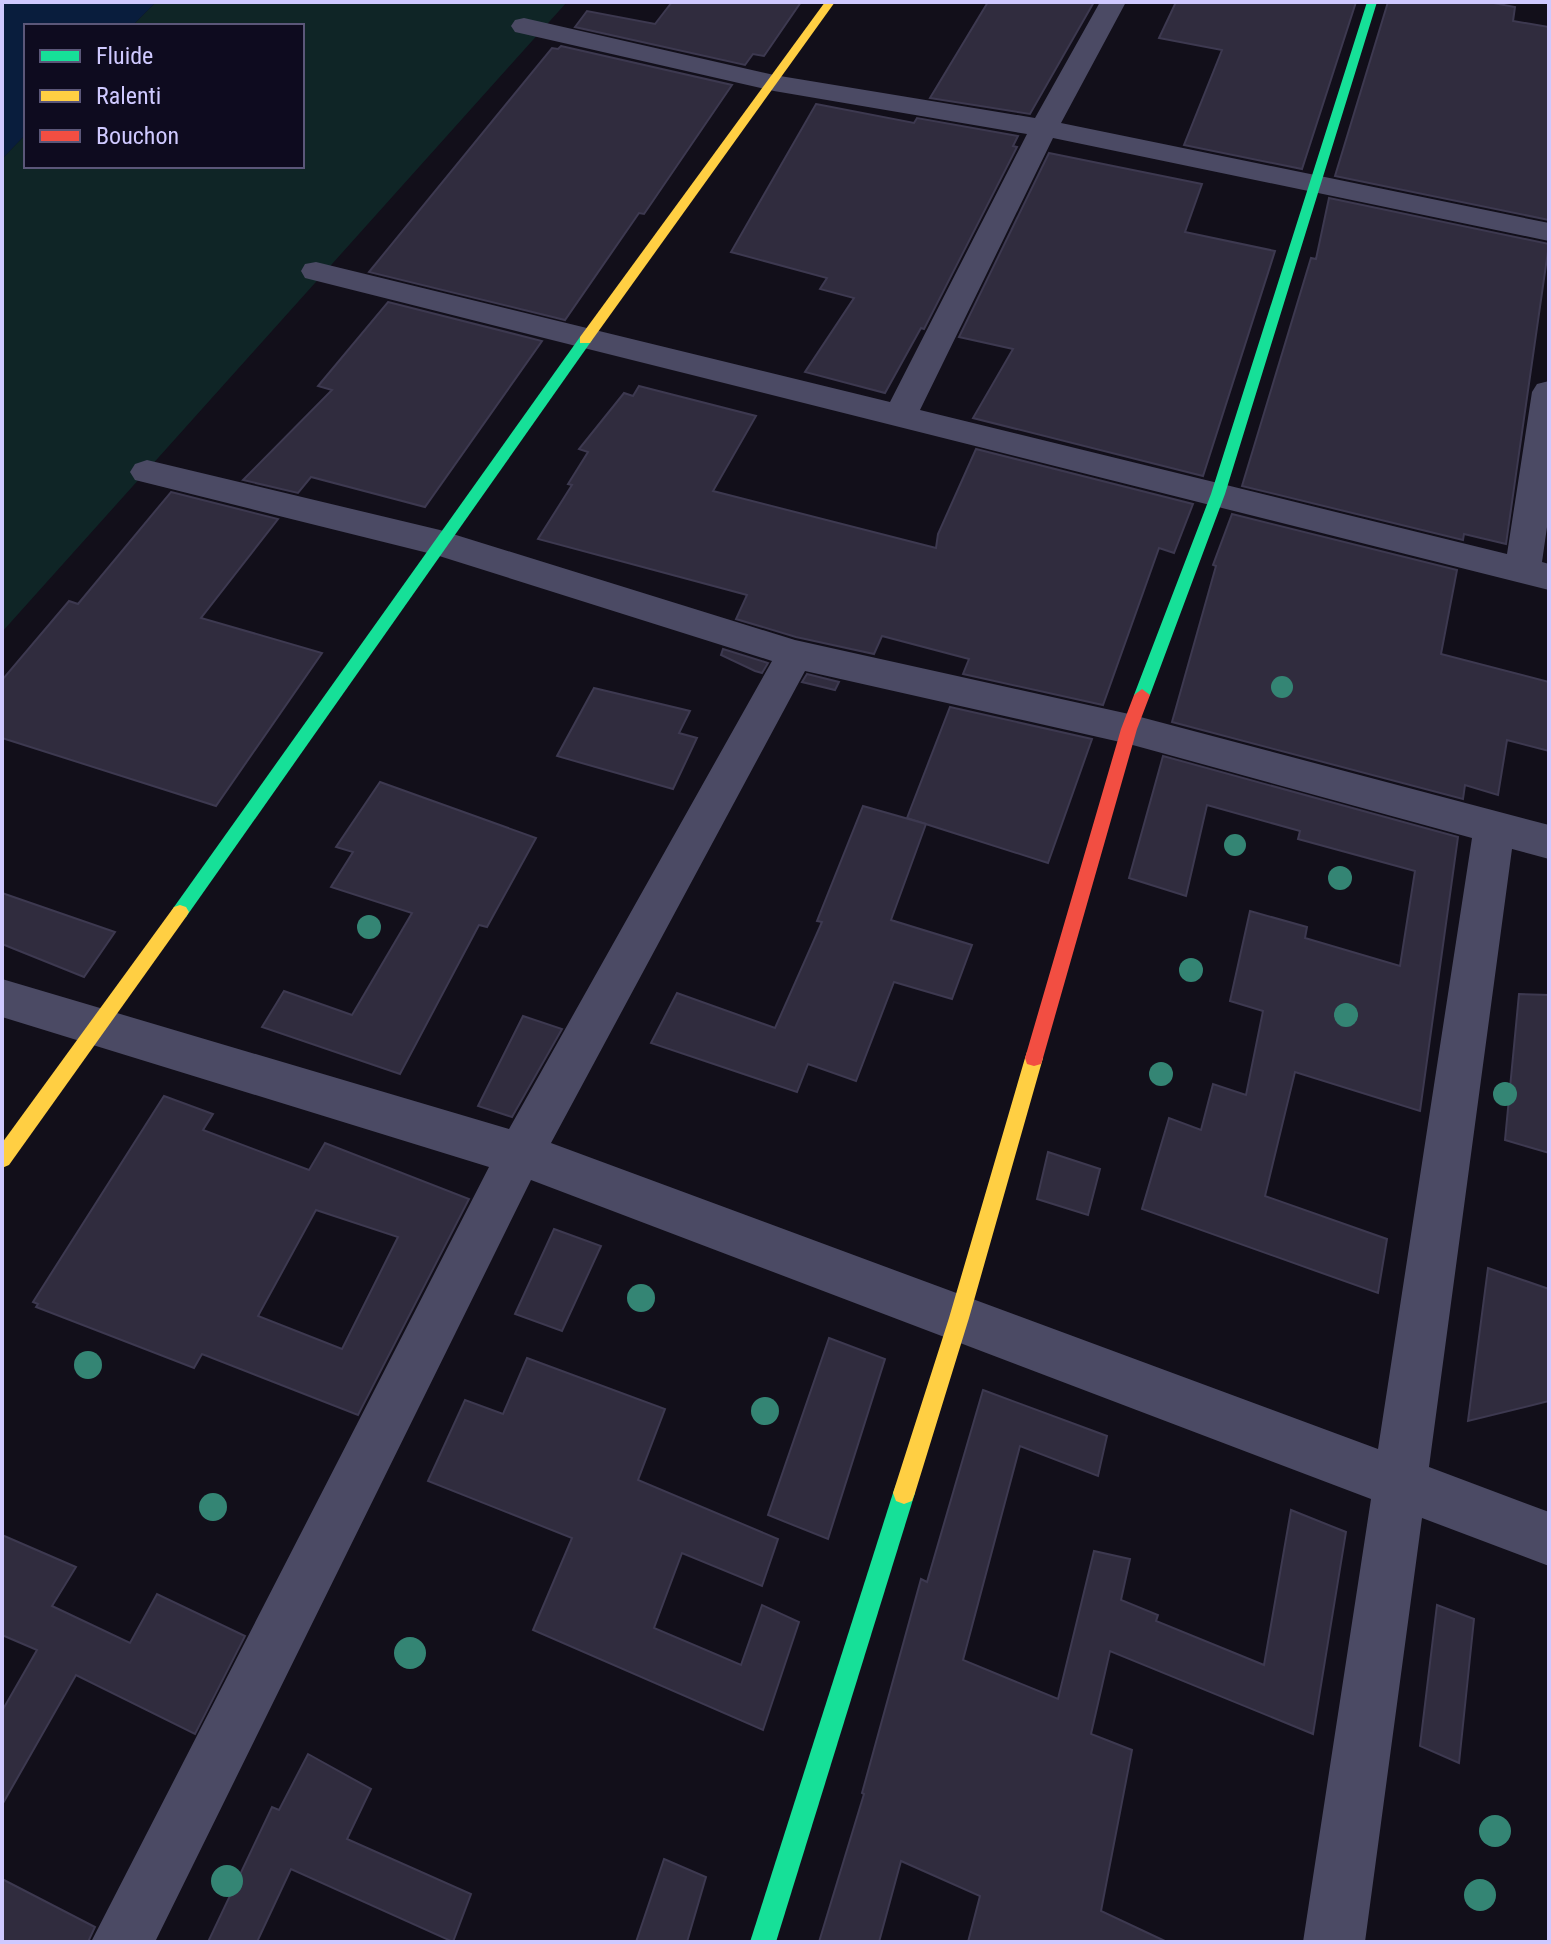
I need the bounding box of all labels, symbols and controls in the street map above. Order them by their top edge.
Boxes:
legend [24,24,304,168]
text: Fluide [96,42,153,70]
text: Ralenti [96,82,161,110]
text: Bouchon [96,122,179,150]

